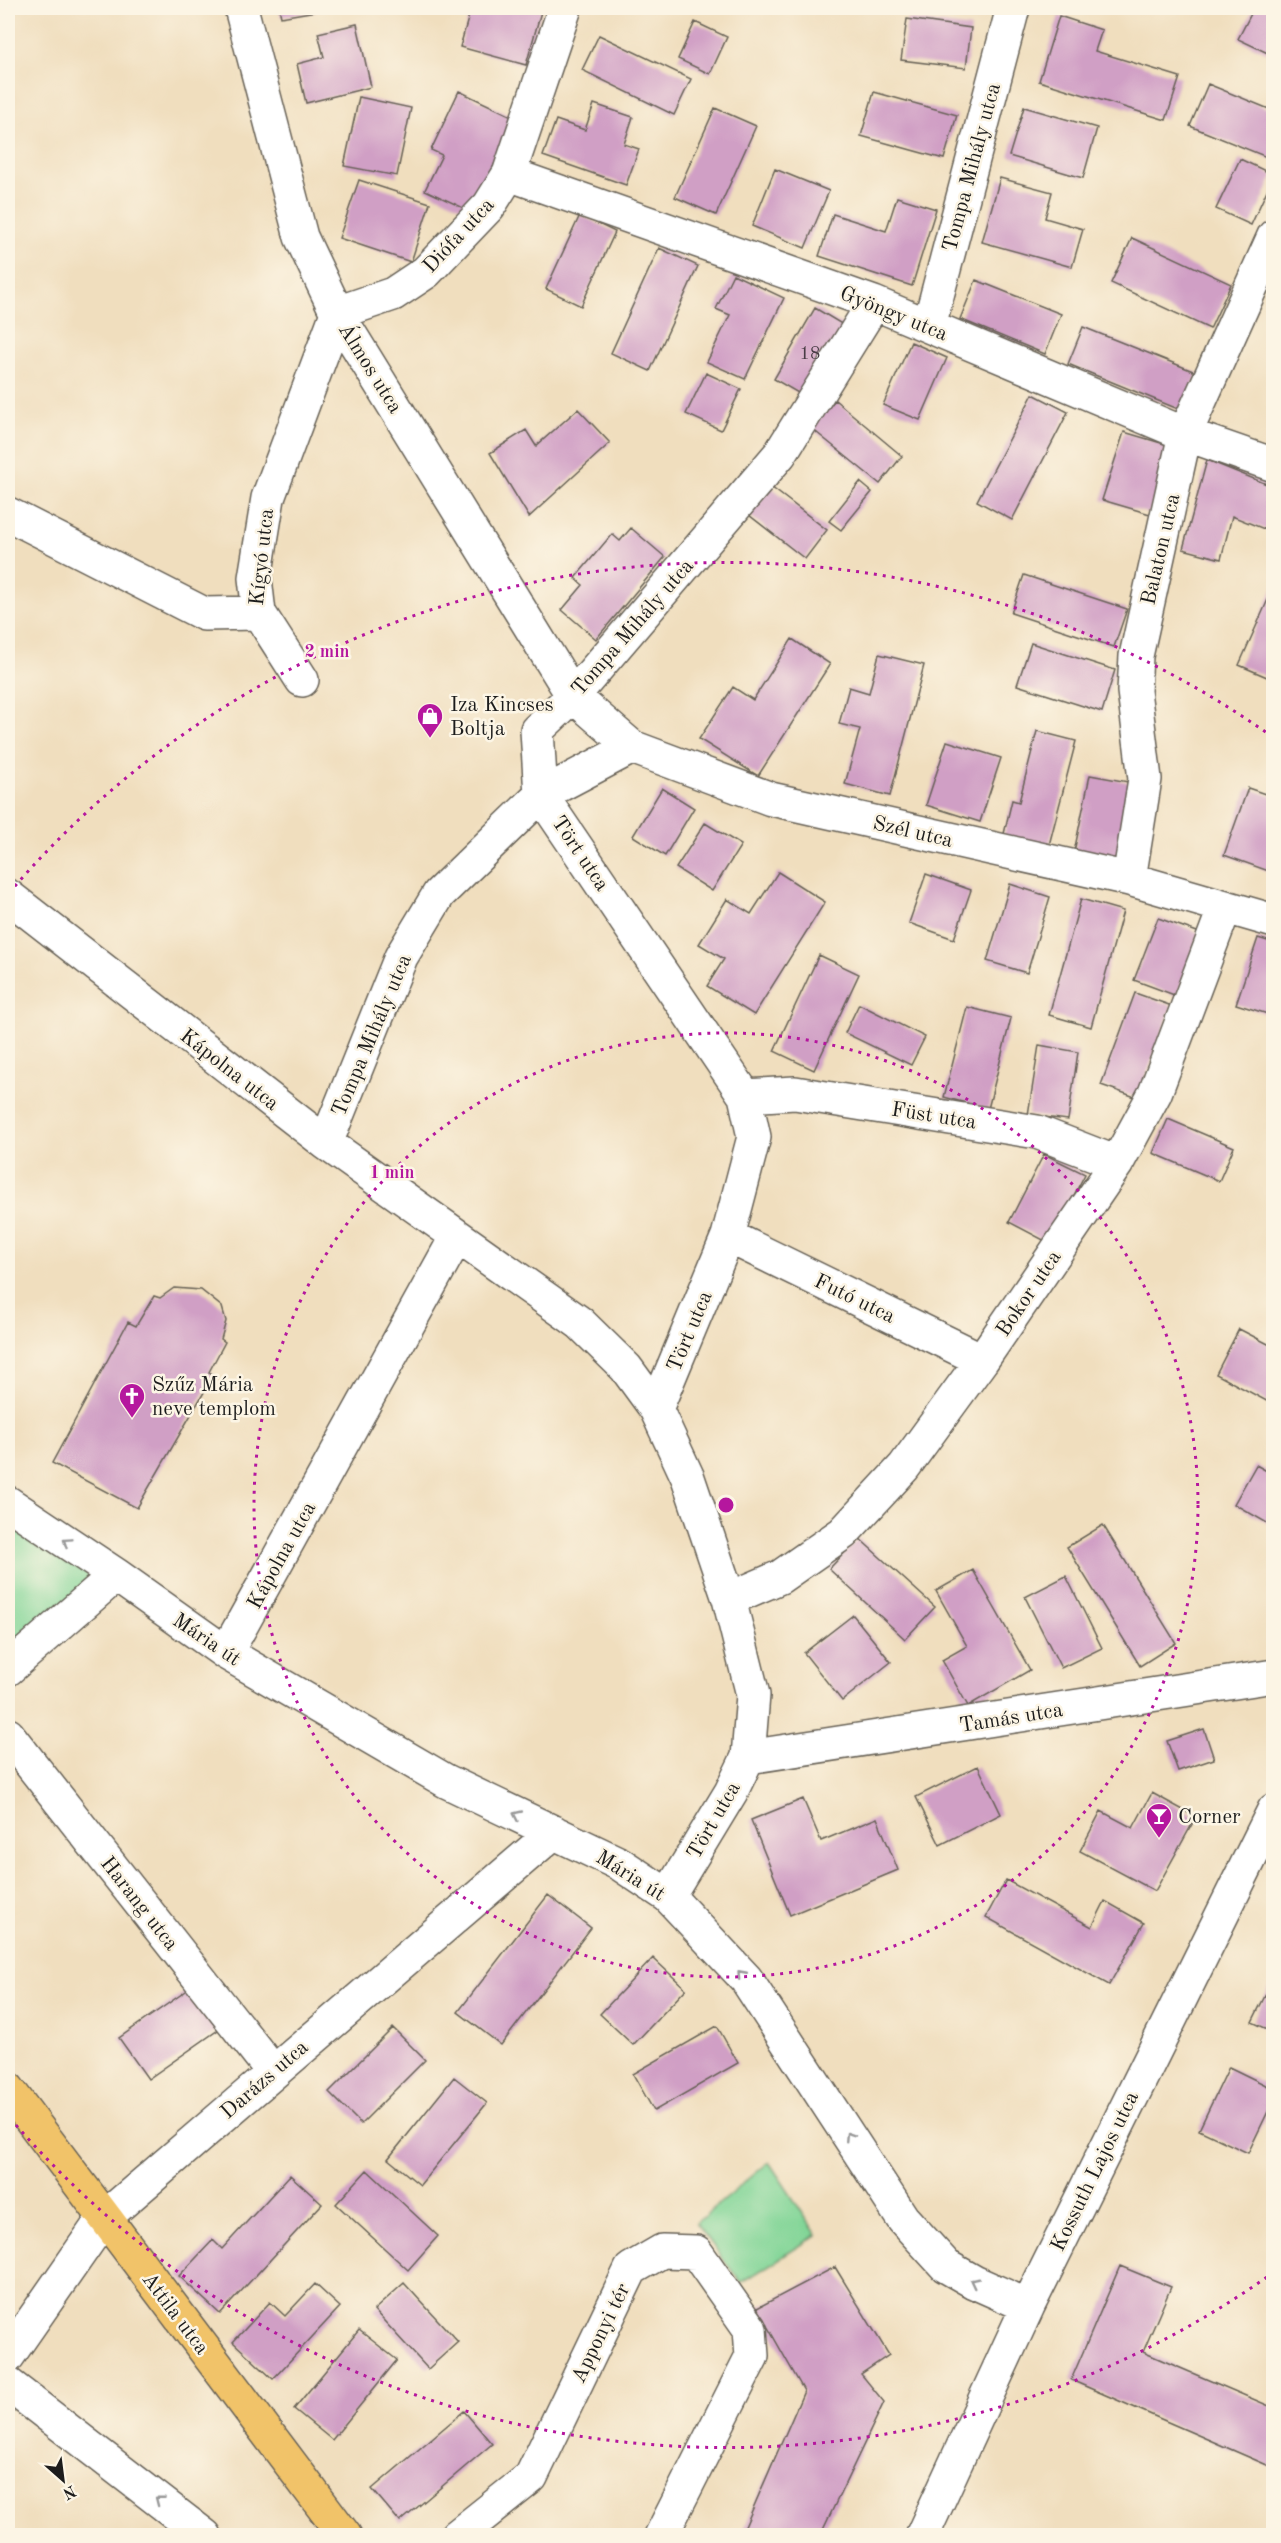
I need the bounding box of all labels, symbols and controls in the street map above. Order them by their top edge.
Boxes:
street label: Tompa Mihály utca [940,81,1005,254]
street label: Diófa utca [419,195,499,277]
street label: Gyöngy utca [837,283,950,346]
street label: Álmos utca [334,318,409,418]
house number: 18 [800,345,820,363]
street label: Balaton utca [1138,491,1185,607]
street label: Kígyó utca [247,508,278,607]
street label: Tompa Mihály utca [568,556,698,700]
text: 2 min [304,643,350,661]
place label: Iza Kincses Boltja [450,695,554,740]
shop icon: Iza Kincses Boltja [415,701,445,739]
street label: Tört utca [547,813,612,895]
street label: Szél utca [871,813,955,852]
street label: Tompa Mihály utca [329,952,416,1120]
street label: Kápolna utca [176,1025,282,1115]
street label: Füst utca [890,1099,978,1134]
text: 1 min [369,1164,415,1182]
street label: Bokor utca [993,1247,1066,1341]
street label: Futó utca [811,1271,898,1328]
street label: Tört utca [664,1288,717,1375]
place label: Szűz Mária neve templom [152,1375,276,1420]
church icon: Szűz Mária neve templom [117,1381,147,1419]
centre of rings [716,1495,736,1515]
street label: Kápolna utca [244,1499,320,1613]
one-way arrow [63,1538,73,1550]
street label: Mária út [168,1610,244,1670]
street label: Tamás utca [958,1700,1064,1737]
street label: Tört utca [684,1779,745,1863]
bar icon: Corner [1144,1801,1174,1839]
place label: Corner [1178,1807,1241,1828]
one-way arrow [512,1810,523,1822]
street label: Mária út [592,1847,668,1906]
street label: Harang utca [96,1853,182,1955]
one-way arrow [737,1970,748,1981]
street label: Darázs utca [217,2037,313,2124]
street label: Kossuth Lajos utca [1048,2088,1143,2255]
one-way arrow [845,2132,856,2143]
street label: Attila utca [137,2269,212,2359]
one-way arrow [970,2277,981,2289]
street label: Apponyi tér [568,2280,635,2387]
north arrow [33,2450,93,2510]
text: N [59,2482,78,2502]
one-way arrow [154,2496,165,2507]

